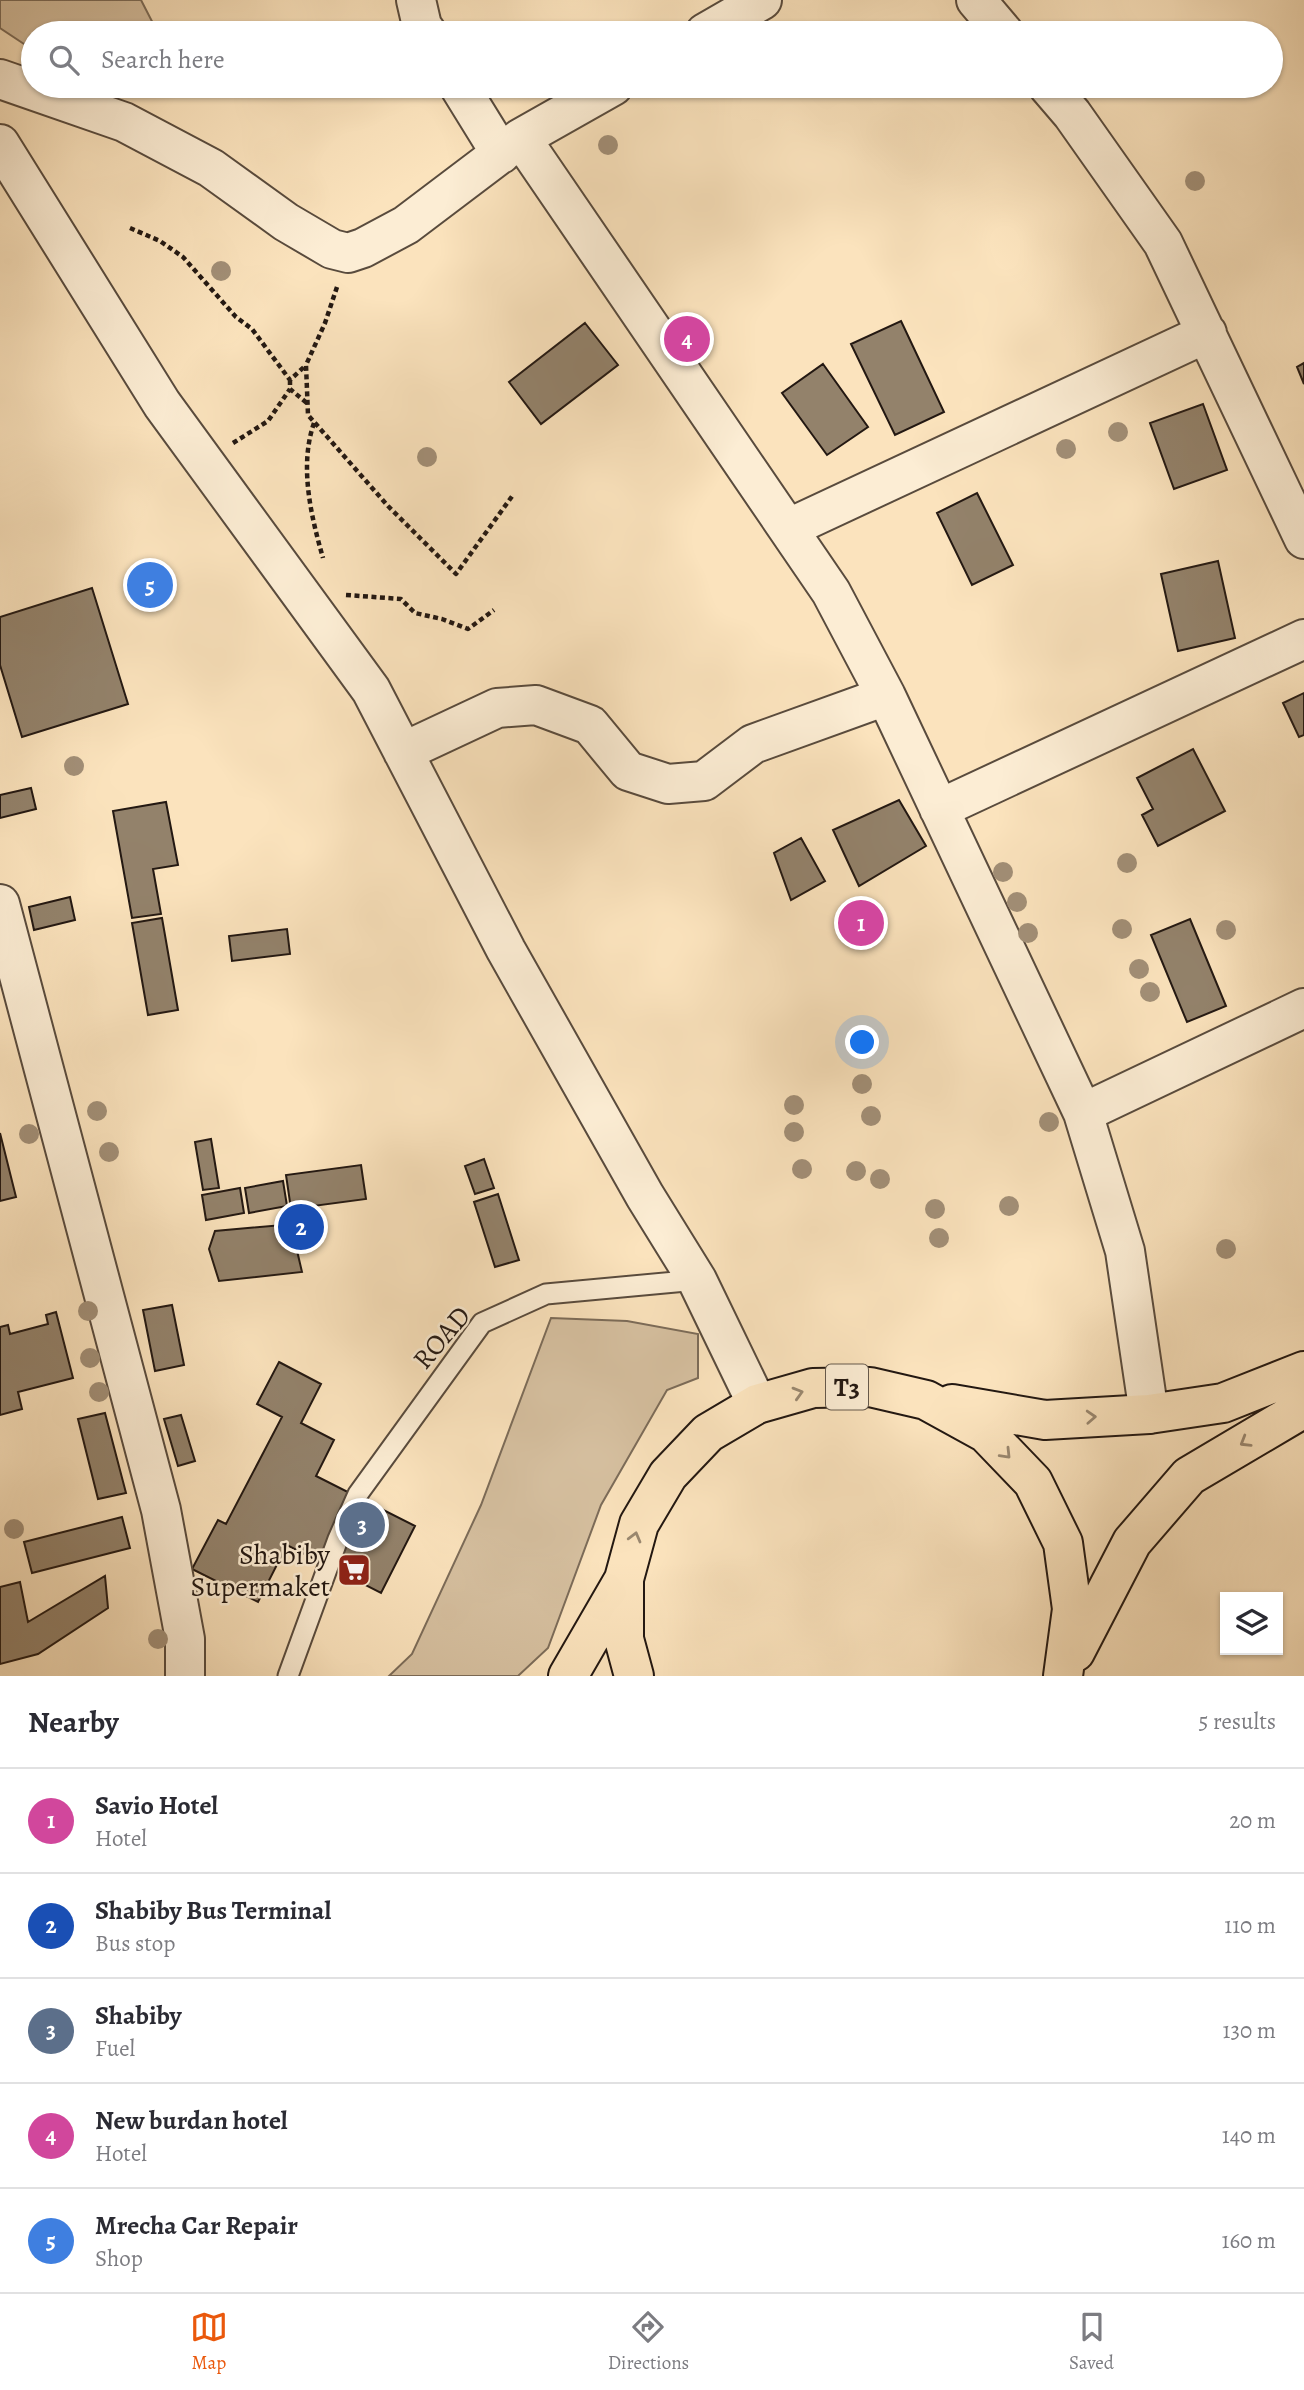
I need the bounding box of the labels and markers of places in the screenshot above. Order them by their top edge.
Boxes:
pin: 4 [664,313,710,365]
pin: 5 [127,559,173,611]
pin: 1 [838,897,884,949]
pin: 2 [278,1201,324,1253]
pin: 3 [339,1499,385,1551]
place label: Shabiby Supermaket [190,1536,331,1606]
supermarket icon: Shabiby Supermaket [335,1551,373,1589]

